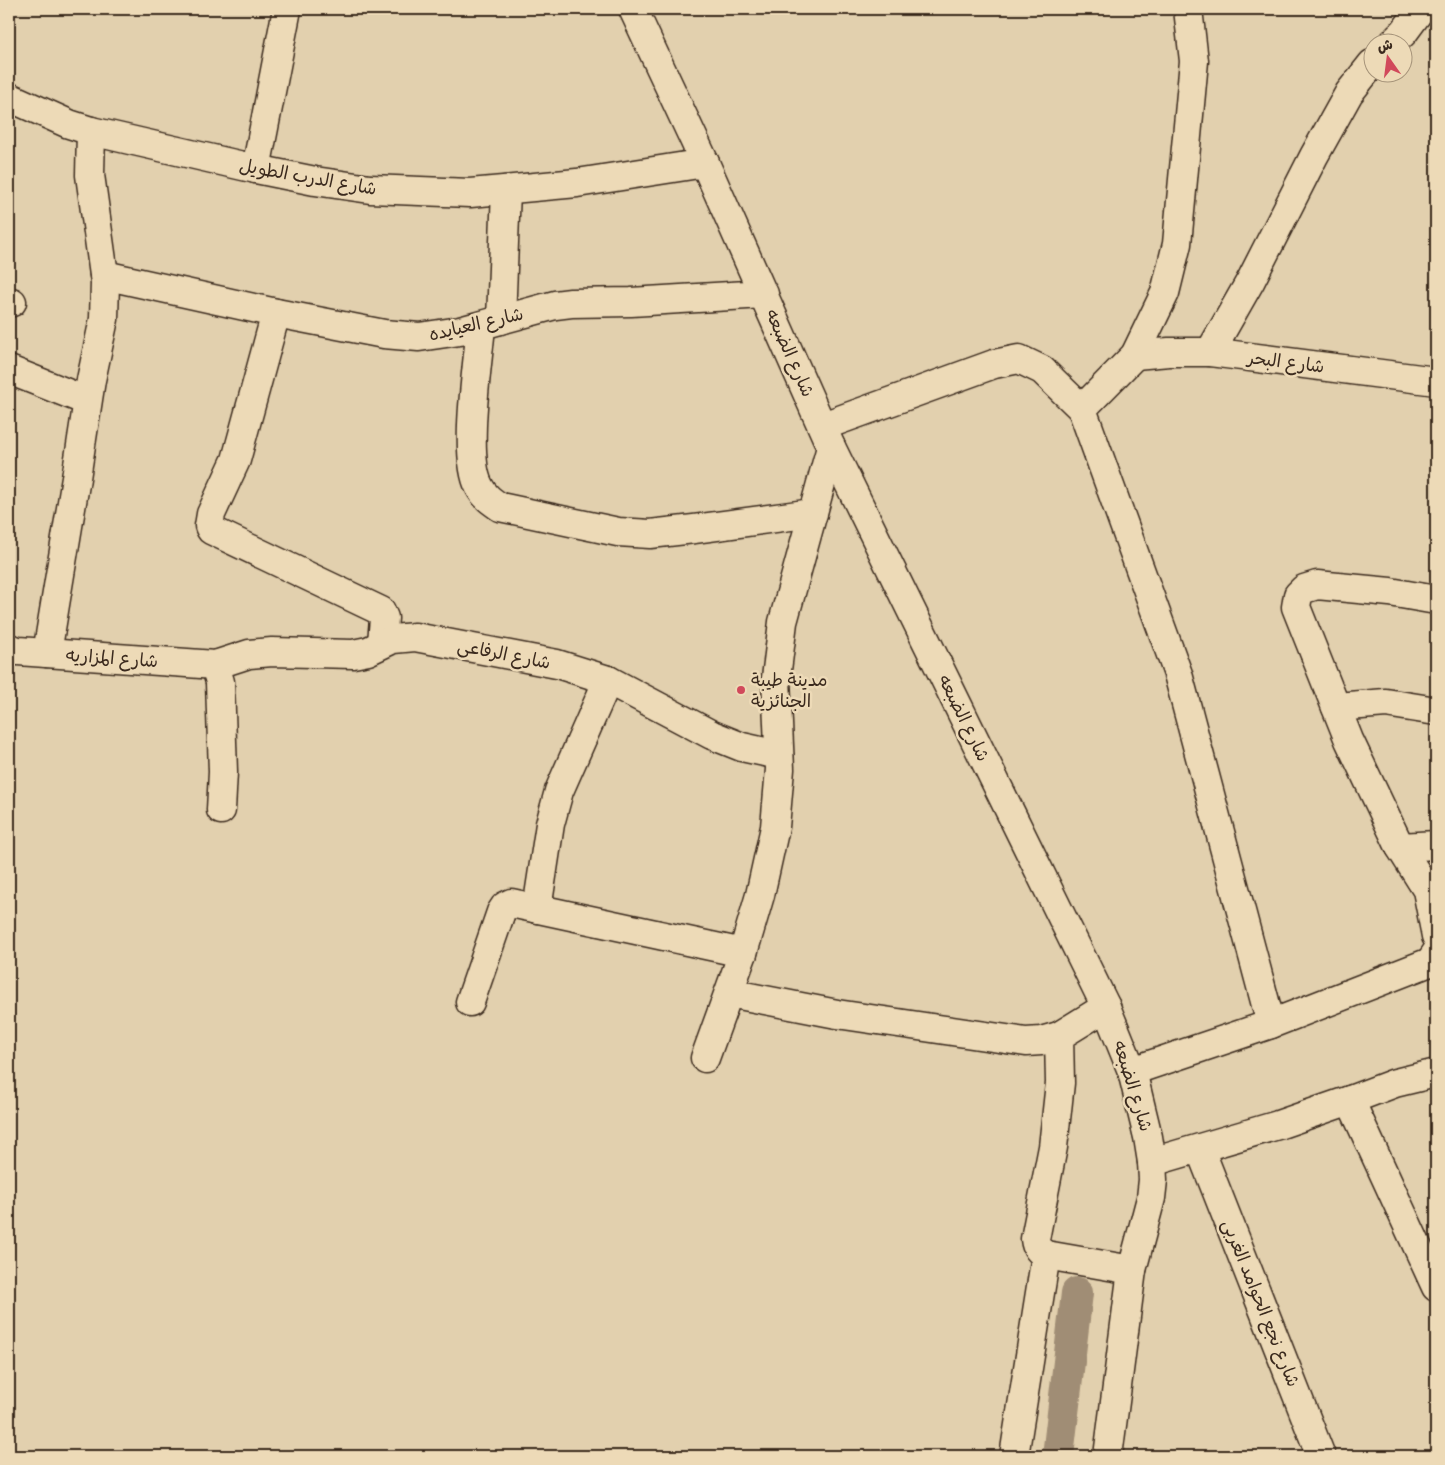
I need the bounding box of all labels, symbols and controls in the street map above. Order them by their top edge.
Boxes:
north arrow [1362,32,1412,82]
text: ش [1374,32,1395,60]
street label: شارع الدرب الطويل [237,149,379,205]
street label: شارع العيايده [425,298,527,350]
street label: شارع الضبعه [756,304,824,402]
street label: شارع البحر [1244,341,1326,383]
street label: شارع الرفاعى [455,629,553,679]
street label: شارع المزاريه [65,639,159,677]
place label: مدينة طيبة الجنائزية [751,664,827,717]
street label: شارع الضبعه [929,669,999,767]
marker: مدينة طيبة الجنائزية [735,684,747,696]
street label: شارع الضبعه [1104,1036,1162,1136]
street label: شارع نجع الحوامد الغربى [1213,1214,1309,1392]

